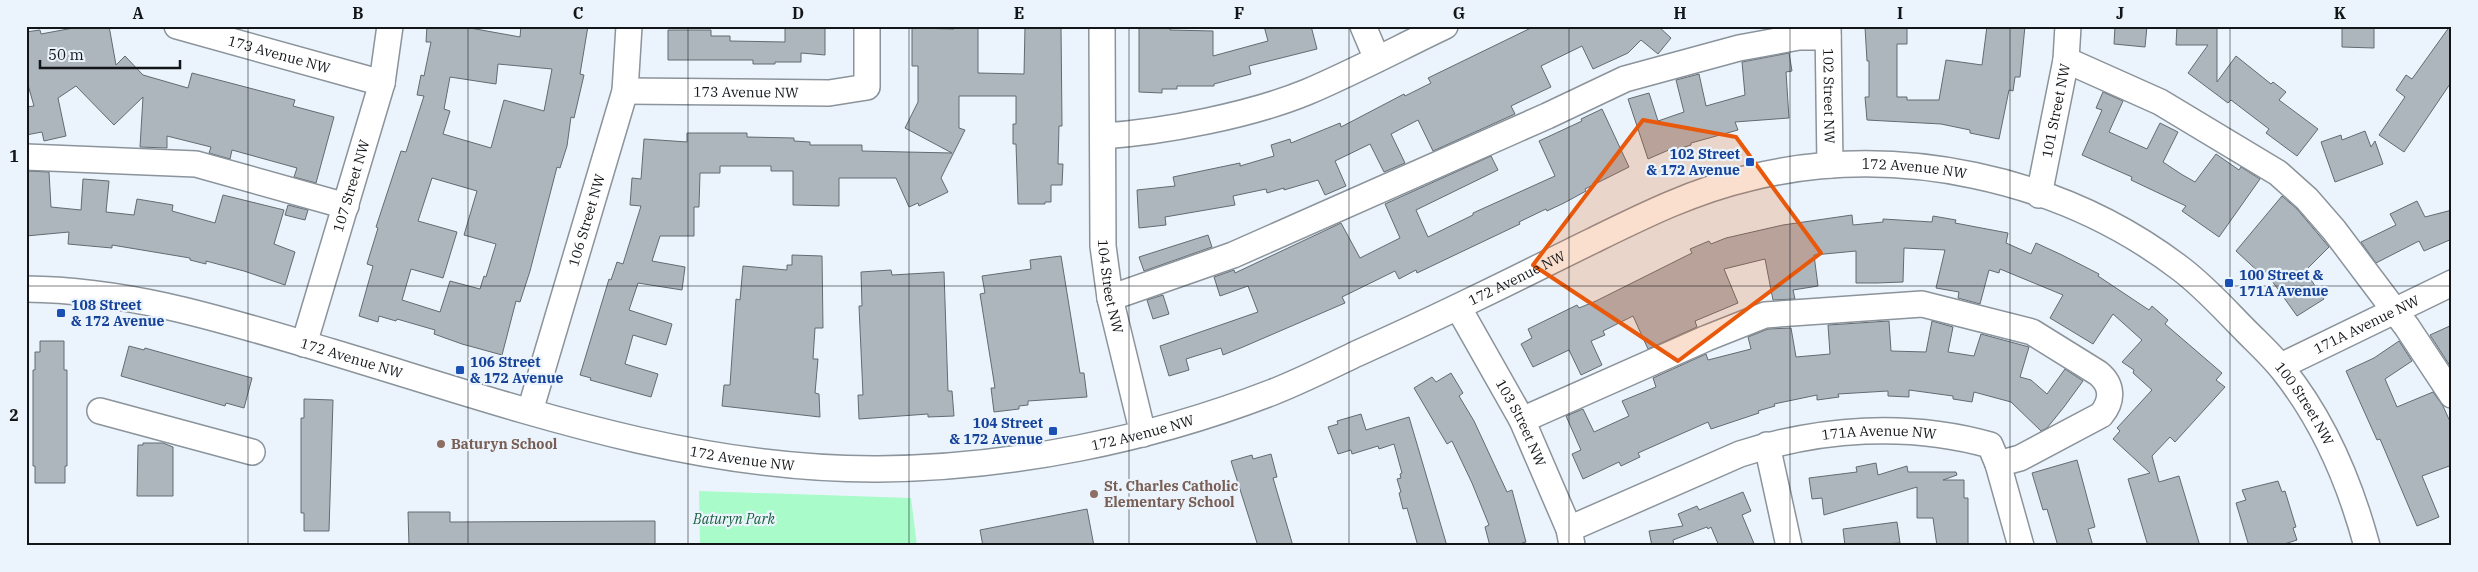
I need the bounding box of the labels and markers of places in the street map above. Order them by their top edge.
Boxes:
place label: 102 Street & 172 Avenue [1647,145,1740,179]
marker: 102 Street & 172 Avenue [1744,156,1756,168]
place label: 100 Street & 171A Avenue [2239,266,2329,300]
marker: 100 Street & 171A Avenue [2223,277,2235,289]
place label: 108 Street & 172 Avenue [71,296,164,330]
marker: 108 Street & 172 Avenue [55,307,67,319]
place label: 106 Street & 172 Avenue [470,353,563,387]
marker: 106 Street & 172 Avenue [454,364,466,376]
place label: 104 Street & 172 Avenue [950,414,1043,448]
marker: 104 Street & 172 Avenue [1047,425,1059,437]
place label: Baturyn School [451,435,558,453]
marker: Baturyn School [435,438,447,450]
place label: St. Charles Catholic Elementary School [1104,477,1239,511]
marker: St. Charles Catholic Elementary School [1088,488,1100,500]

